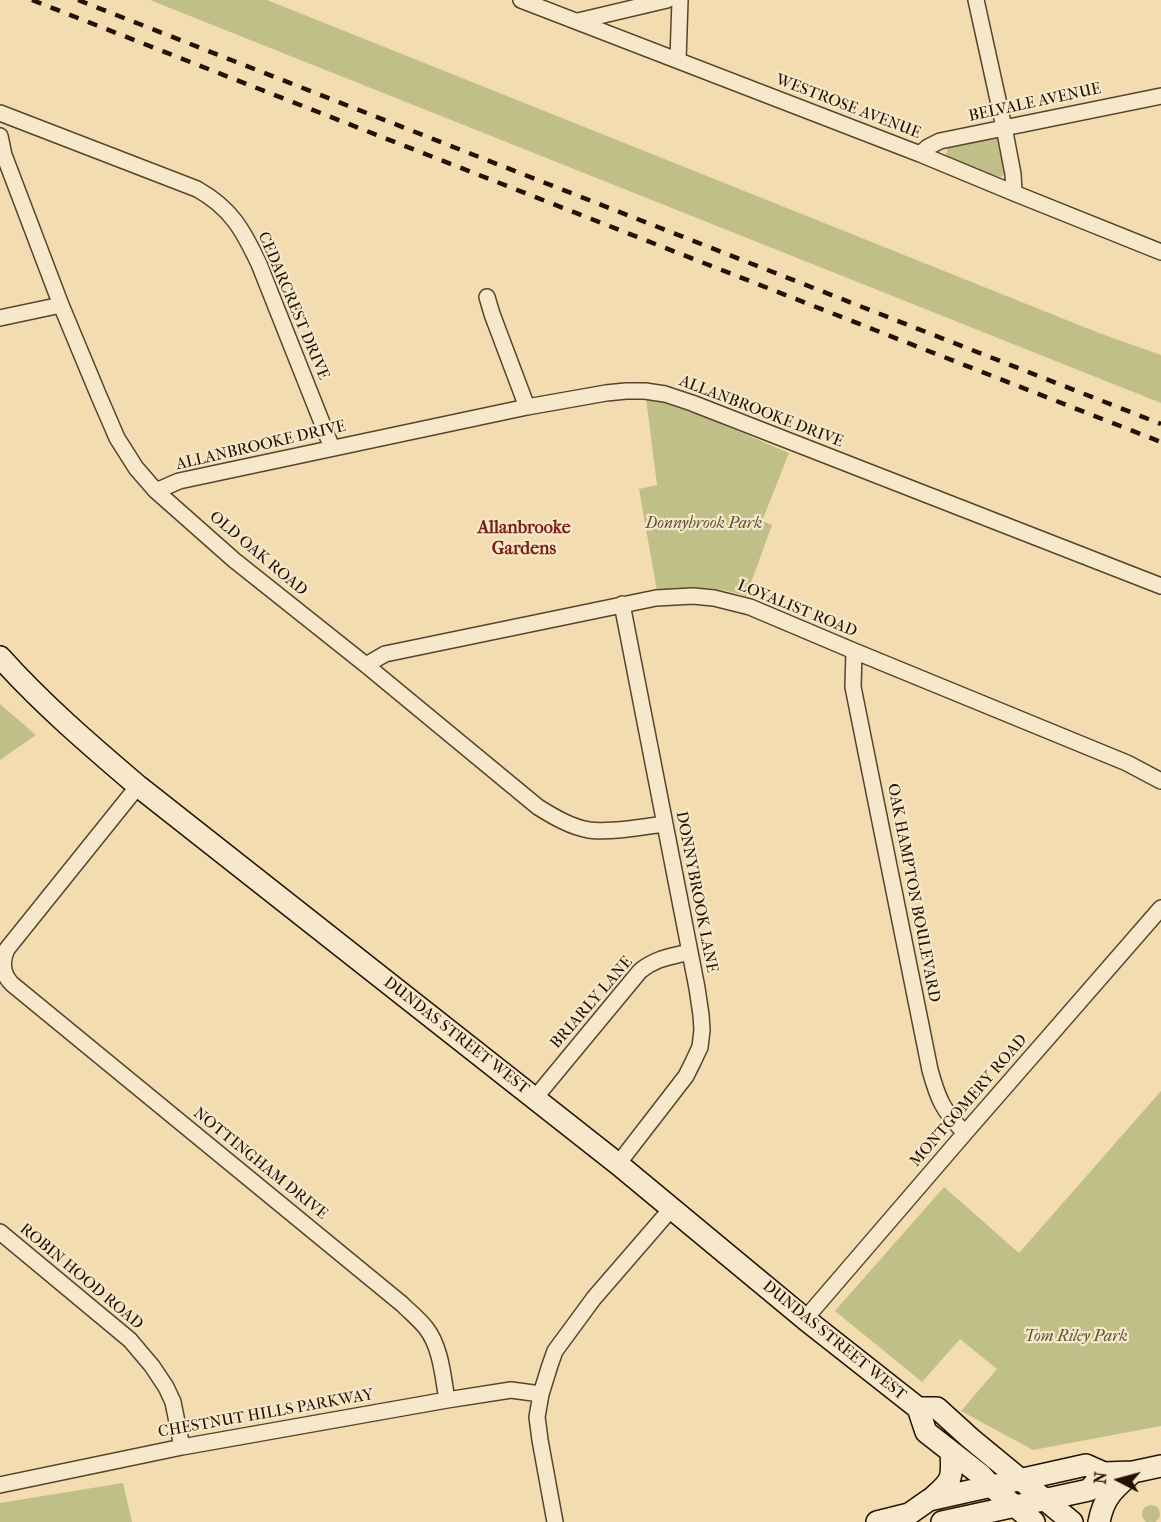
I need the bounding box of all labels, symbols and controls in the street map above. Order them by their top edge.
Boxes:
street label: WESTROSE AVENUE [773,70,923,144]
street label: BELVALE AVENUE [967,80,1103,126]
street label: CEDARCREST DRIVE [253,229,333,383]
street label: ALLANBROOKE DRIVE [676,372,846,452]
street label: ALLANBROOKE DRIVE [174,417,348,475]
street label: OLD OAK ROAD [205,508,311,600]
park label: Donnybrook Park [646,514,762,534]
district label: Allanbrooke Gardens [477,518,571,560]
street label: LOYALIST ROAD [734,576,860,642]
street label: OAK HAMPTON BOULEVARD [882,782,944,1004]
street label: DONNYBROOK LANE [671,810,721,974]
street label: BRIARLY LANE [547,953,637,1053]
street label: DUNDAS STREET WEST [379,973,533,1099]
street label: MONTGOMERY ROAD [906,1031,1032,1171]
street label: NOTTINGHAM DRIVE [189,1104,331,1224]
street label: ROBIN HOOD ROAD [15,1220,147,1334]
street label: DUNDAS STREET WEST [758,1277,910,1405]
park label: Tom Riley Park [1024,1327,1128,1347]
street label: CHESTNUT HILLS PARKWAY [157,1386,375,1442]
north arrow [1089,1450,1149,1510]
text: N [1091,1471,1111,1485]

